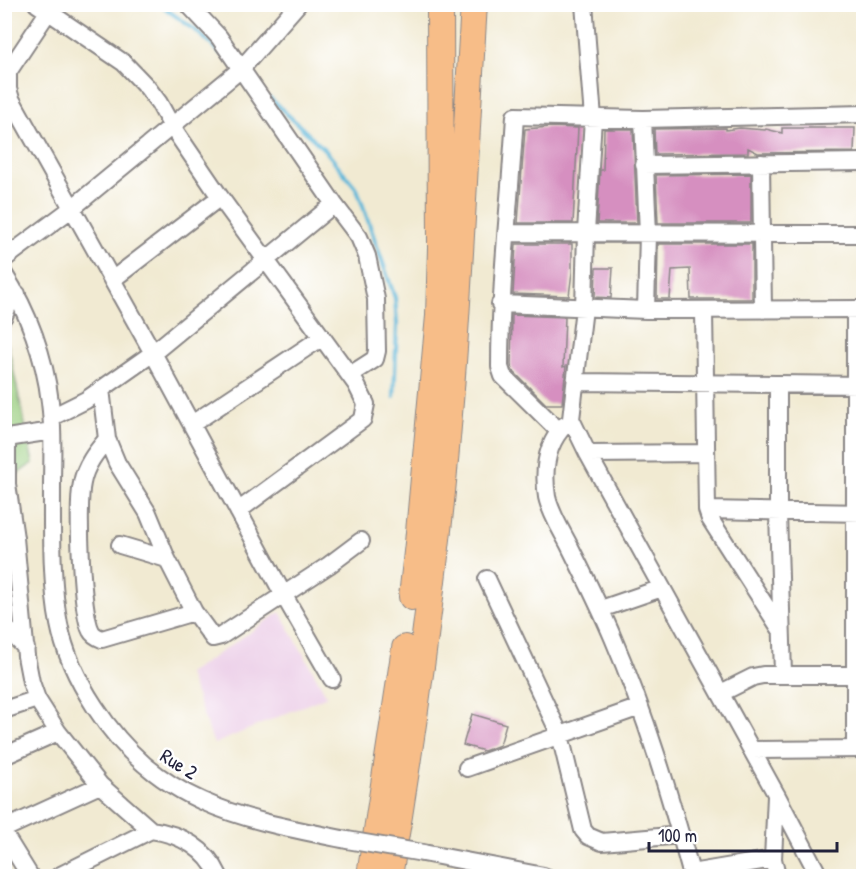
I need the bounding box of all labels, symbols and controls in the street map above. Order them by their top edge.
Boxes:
street label: Rue 2 [156,742,203,786]
scale bar [649,815,836,853]
text: 100 m [658,823,697,848]

